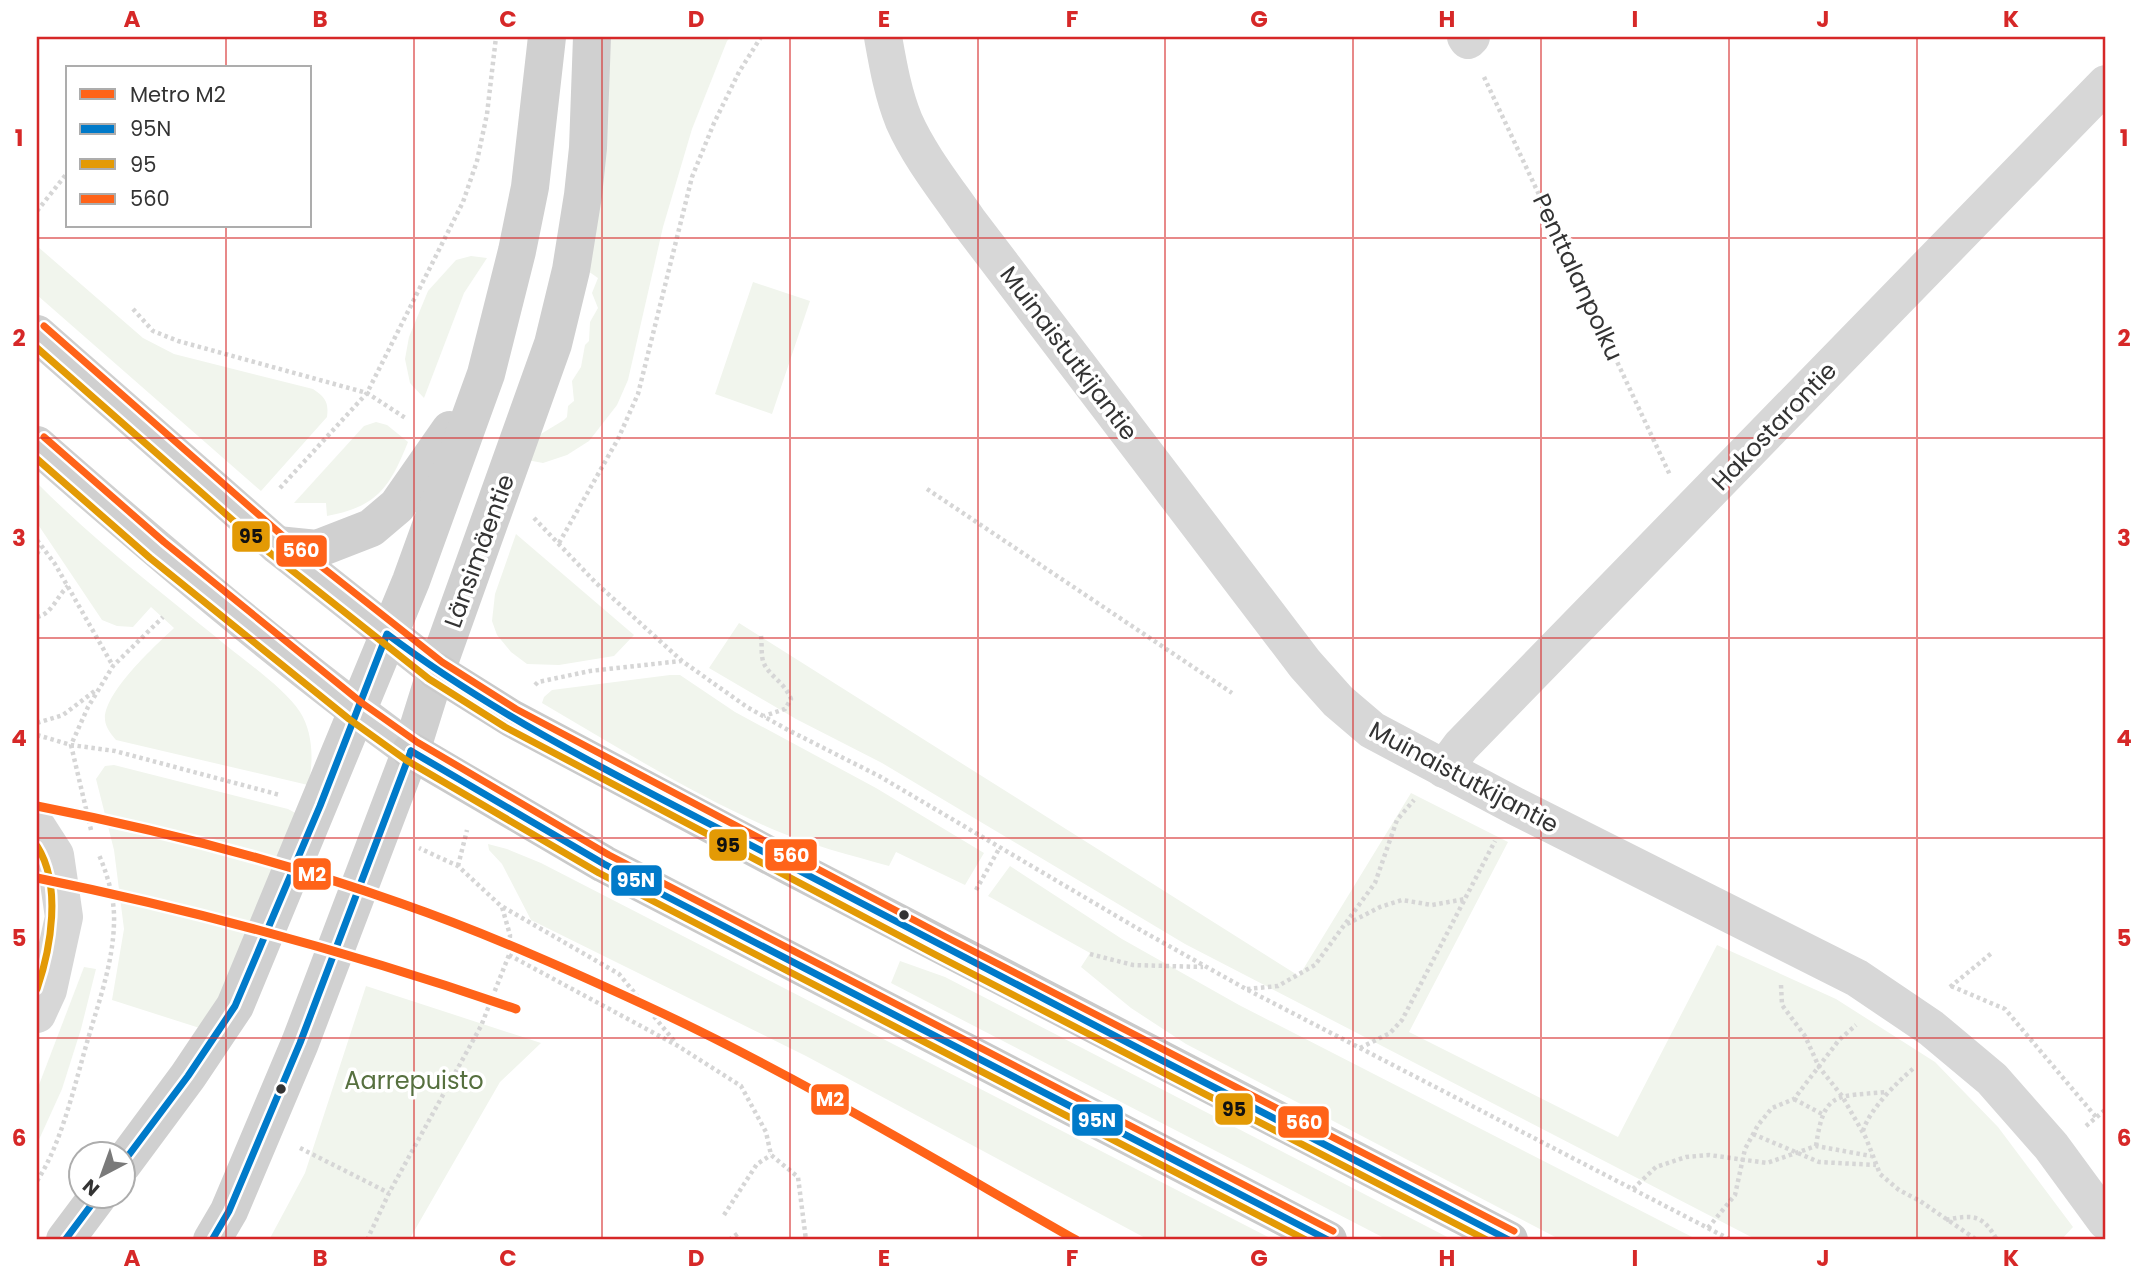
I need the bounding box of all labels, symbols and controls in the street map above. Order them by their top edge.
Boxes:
text: A [124,3,141,35]
text: B [312,3,328,35]
text: C [499,3,517,35]
text: D [688,3,704,35]
text: E [878,3,890,35]
text: F [1066,3,1078,35]
text: G [1250,3,1268,35]
text: H [1439,3,1455,35]
text: I [1632,3,1638,35]
text: J [1816,3,1830,35]
text: K [2003,3,2019,35]
legend [66,66,312,228]
text: Metro M2 [130,80,226,109]
text: 95N [130,114,171,143]
text: 1 [15,122,23,154]
text: 1 [2120,122,2128,154]
text: 95 [130,150,156,179]
text: 560 [130,184,170,213]
street label: Penttalanpolku [1525,188,1631,366]
street label: Muinaistutkijantie [993,259,1145,447]
text: 2 [12,322,26,354]
text: 2 [2117,322,2131,354]
street label: Hakostarontie [1704,354,1844,498]
street label: Länsimäentie [436,470,522,632]
line badge: 95 [231,520,271,553]
text: 3 [12,522,26,554]
text: 3 [2117,522,2131,554]
text: 95 [239,523,263,550]
line badge: 560 [275,534,328,568]
text: 560 [283,537,319,564]
street label: Muinaistutkijantie [1363,713,1565,841]
text: 4 [11,722,27,754]
text: 4 [2116,722,2132,754]
line badge: 95 [708,828,748,862]
text: 95 [716,832,740,859]
line badge: 560 [764,838,818,872]
text: 560 [773,842,809,869]
line badge: M2 [292,857,332,891]
text: M2 [298,861,326,888]
line badge: 95N [610,864,663,897]
text: 95N [617,867,655,894]
unlabelled marker [897,908,911,922]
text: 5 [12,922,26,954]
text: 5 [2117,922,2131,954]
park label: Aarrepuisto [344,1064,484,1097]
unlabelled marker [274,1082,288,1096]
line badge: M2 [810,1083,850,1116]
text: M2 [816,1086,844,1113]
line badge: 95 [1214,1092,1254,1126]
text: 95 [1222,1096,1246,1123]
line badge: 95N [1071,1103,1124,1137]
line badge: 560 [1277,1105,1330,1139]
text: 95N [1078,1107,1116,1134]
text: 560 [1286,1109,1322,1136]
text: 6 [12,1122,26,1154]
text: 6 [2117,1122,2131,1154]
north arrow [66,1140,136,1210]
text: N [77,1173,105,1202]
text: A [124,1242,141,1274]
text: B [312,1242,328,1274]
text: C [499,1242,517,1274]
text: D [688,1242,704,1274]
text: E [878,1242,890,1274]
text: F [1066,1242,1078,1274]
text: G [1250,1242,1268,1274]
text: H [1439,1242,1455,1274]
text: I [1632,1242,1638,1274]
text: J [1816,1242,1830,1274]
text: K [2003,1242,2019,1274]

